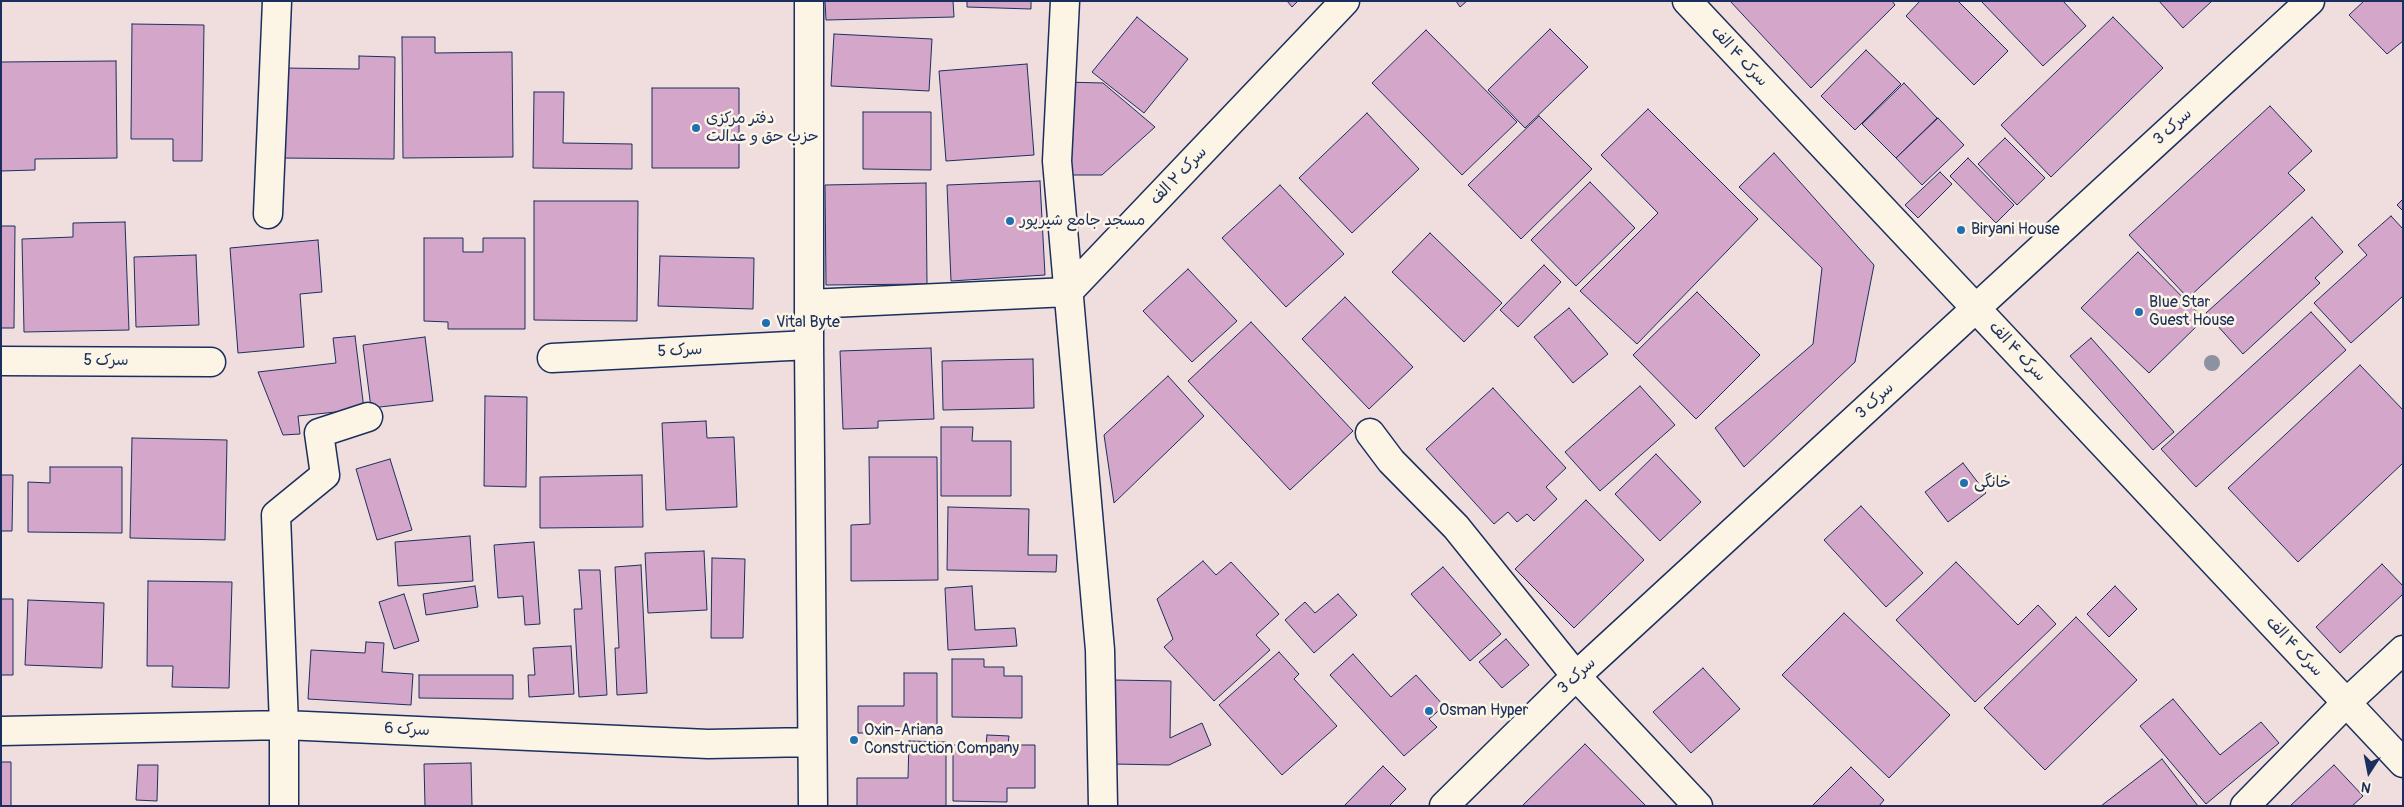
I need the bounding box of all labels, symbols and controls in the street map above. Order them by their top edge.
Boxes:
street label: سرک ۴ الف [1706,23,1772,91]
street label: سرک 3 [2150,105,2196,149]
place label: دفتر مرکزی حزب حق و عدالت [706,109,819,147]
marker: دفتر مرکزی حزب حق و عدالت [690,122,702,134]
street label: سرک ۲ الف [1147,143,1211,209]
place label: مسجد جامع شیرپور [1020,211,1145,231]
marker: مسجد جامع شیرپور [1004,215,1016,227]
place label: Biryani House [1971,220,2060,240]
marker: Biryani House [1955,224,1967,236]
place label: Blue Star Guest House [2149,293,2234,331]
marker: Blue Star Guest House [2133,306,2145,318]
place label: Vital Byte [776,313,840,333]
marker: Vital Byte [760,317,772,329]
street label: سرک ۴ الف [1984,318,2050,386]
street label: سرک 5 [657,340,703,362]
street label: سرک 5 [83,351,129,371]
street label: سرک 3 [1852,379,1898,423]
place label: خانگی [1974,473,2011,493]
marker: خانگی [1958,477,1970,489]
street label: سرک ۴ الف [2261,613,2327,681]
street label: سرک 3 [1554,654,1600,698]
place label: Osman Hyper [1439,701,1528,721]
marker: Osman Hyper [1423,705,1435,717]
street label: سرک 6 [384,719,430,741]
place label: Oxin-Ariana Construction Company [864,721,1019,759]
marker: Oxin-Ariana Construction Company [848,734,860,746]
north arrow [2344,747,2394,797]
text: N [2360,778,2372,796]

